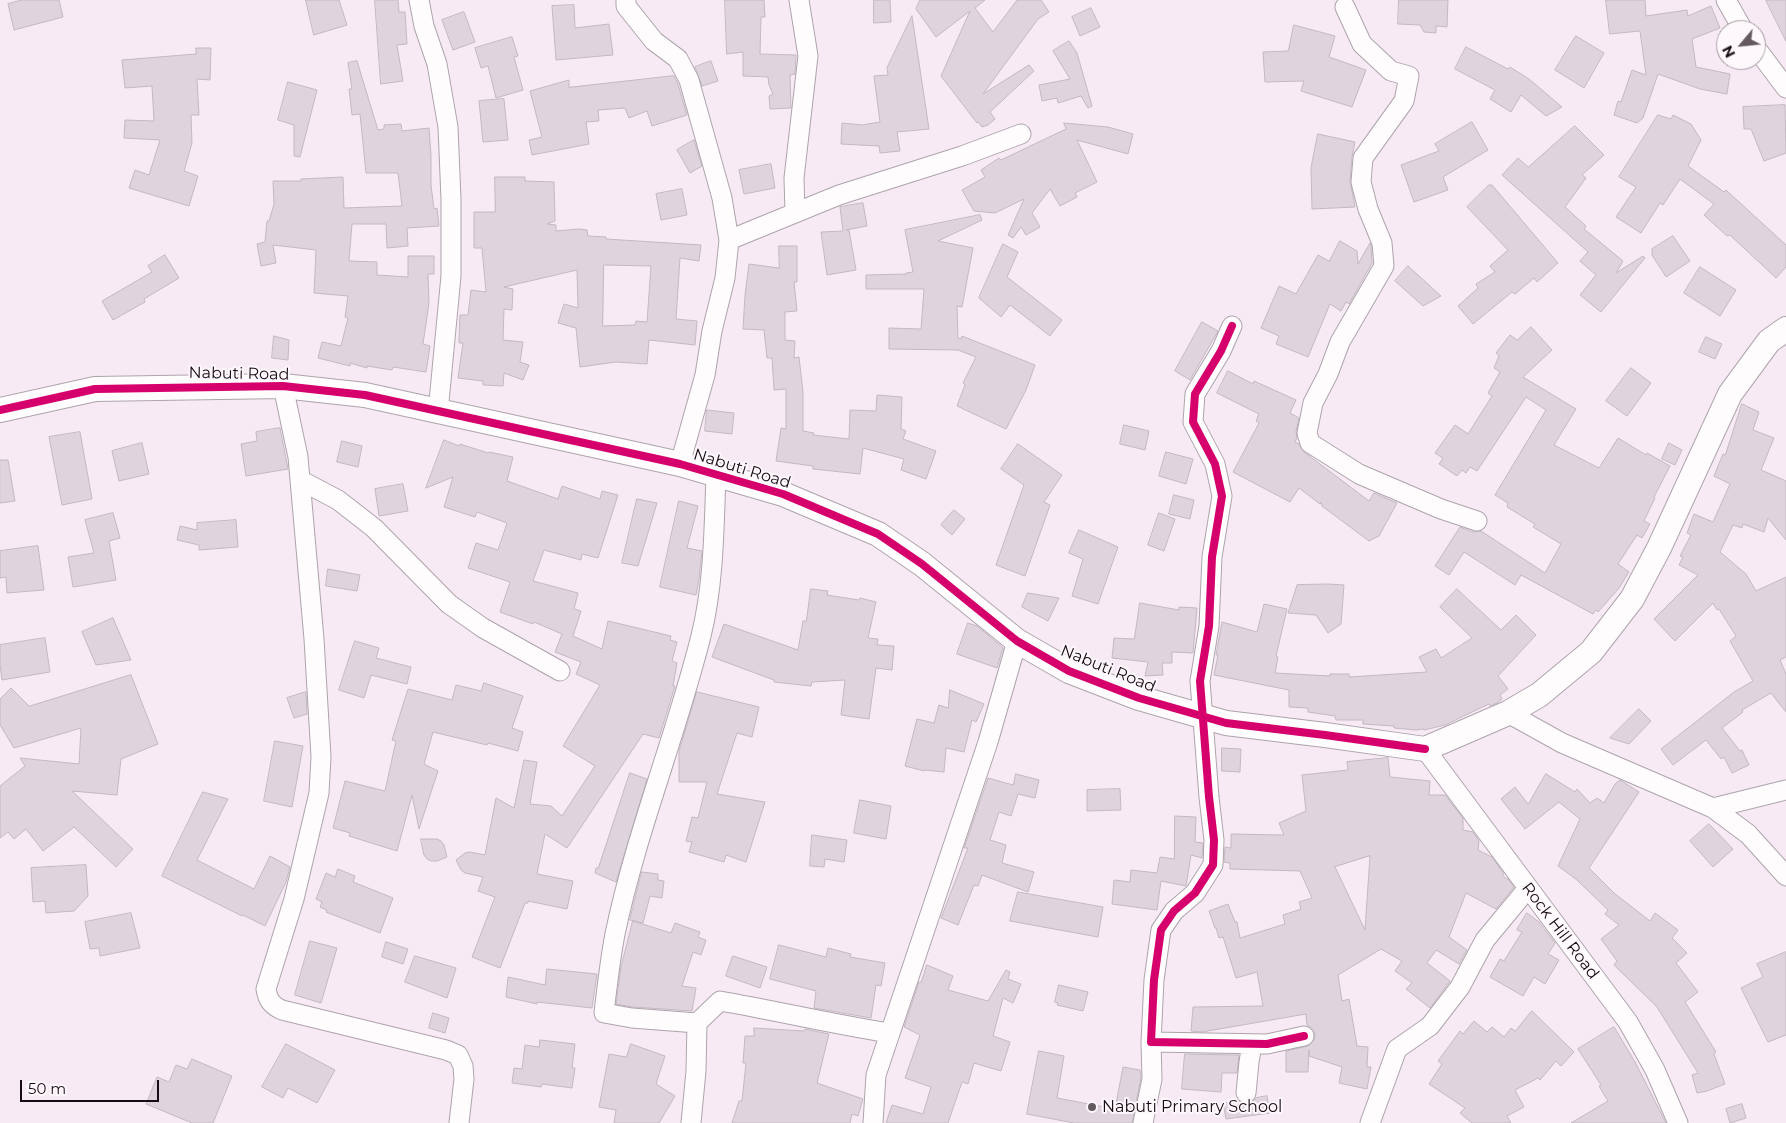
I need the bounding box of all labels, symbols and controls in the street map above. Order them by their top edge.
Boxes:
north arrow [1716,20,1766,70]
text: N [1718,42,1739,61]
street label: Nabuti Road [188,364,290,384]
street label: Nabuti Road [691,445,793,493]
street label: Nabuti Road [1058,641,1158,697]
street label: Rock Hill Road [1517,879,1603,983]
scale bar [22,1070,161,1102]
text: 50 m [28,1079,66,1098]
place label: Nabuti Primary School [1102,1097,1282,1117]
marker: Nabuti Primary School [1086,1101,1098,1113]

